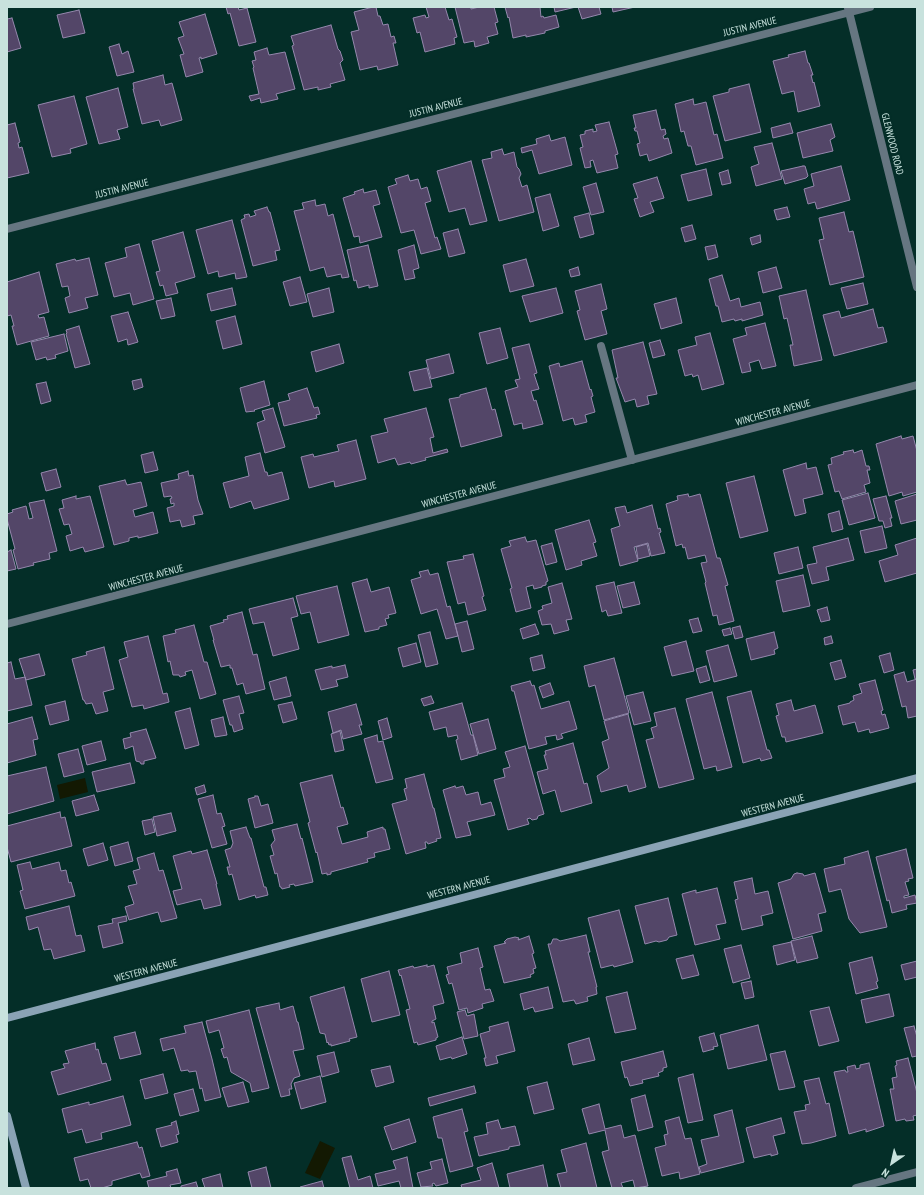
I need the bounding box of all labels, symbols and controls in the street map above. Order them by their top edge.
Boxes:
street label: JUSTIN AVENUE [722,15,778,39]
street label: JUSTIN AVENUE [408,96,464,120]
street label: GLENWOOD ROAD [879,112,905,176]
street label: JUSTIN AVENUE [94,177,150,201]
street label: WINCHESTER AVENUE [734,397,812,429]
street label: WINCHESTER AVENUE [420,479,498,511]
street label: WINCHESTER AVENUE [107,562,185,594]
street label: WESTERN AVENUE [740,792,806,820]
street label: WESTERN AVENUE [426,874,492,902]
street label: WESTERN AVENUE [113,957,179,985]
north arrow [872,1143,912,1183]
text: N [879,1165,892,1180]

